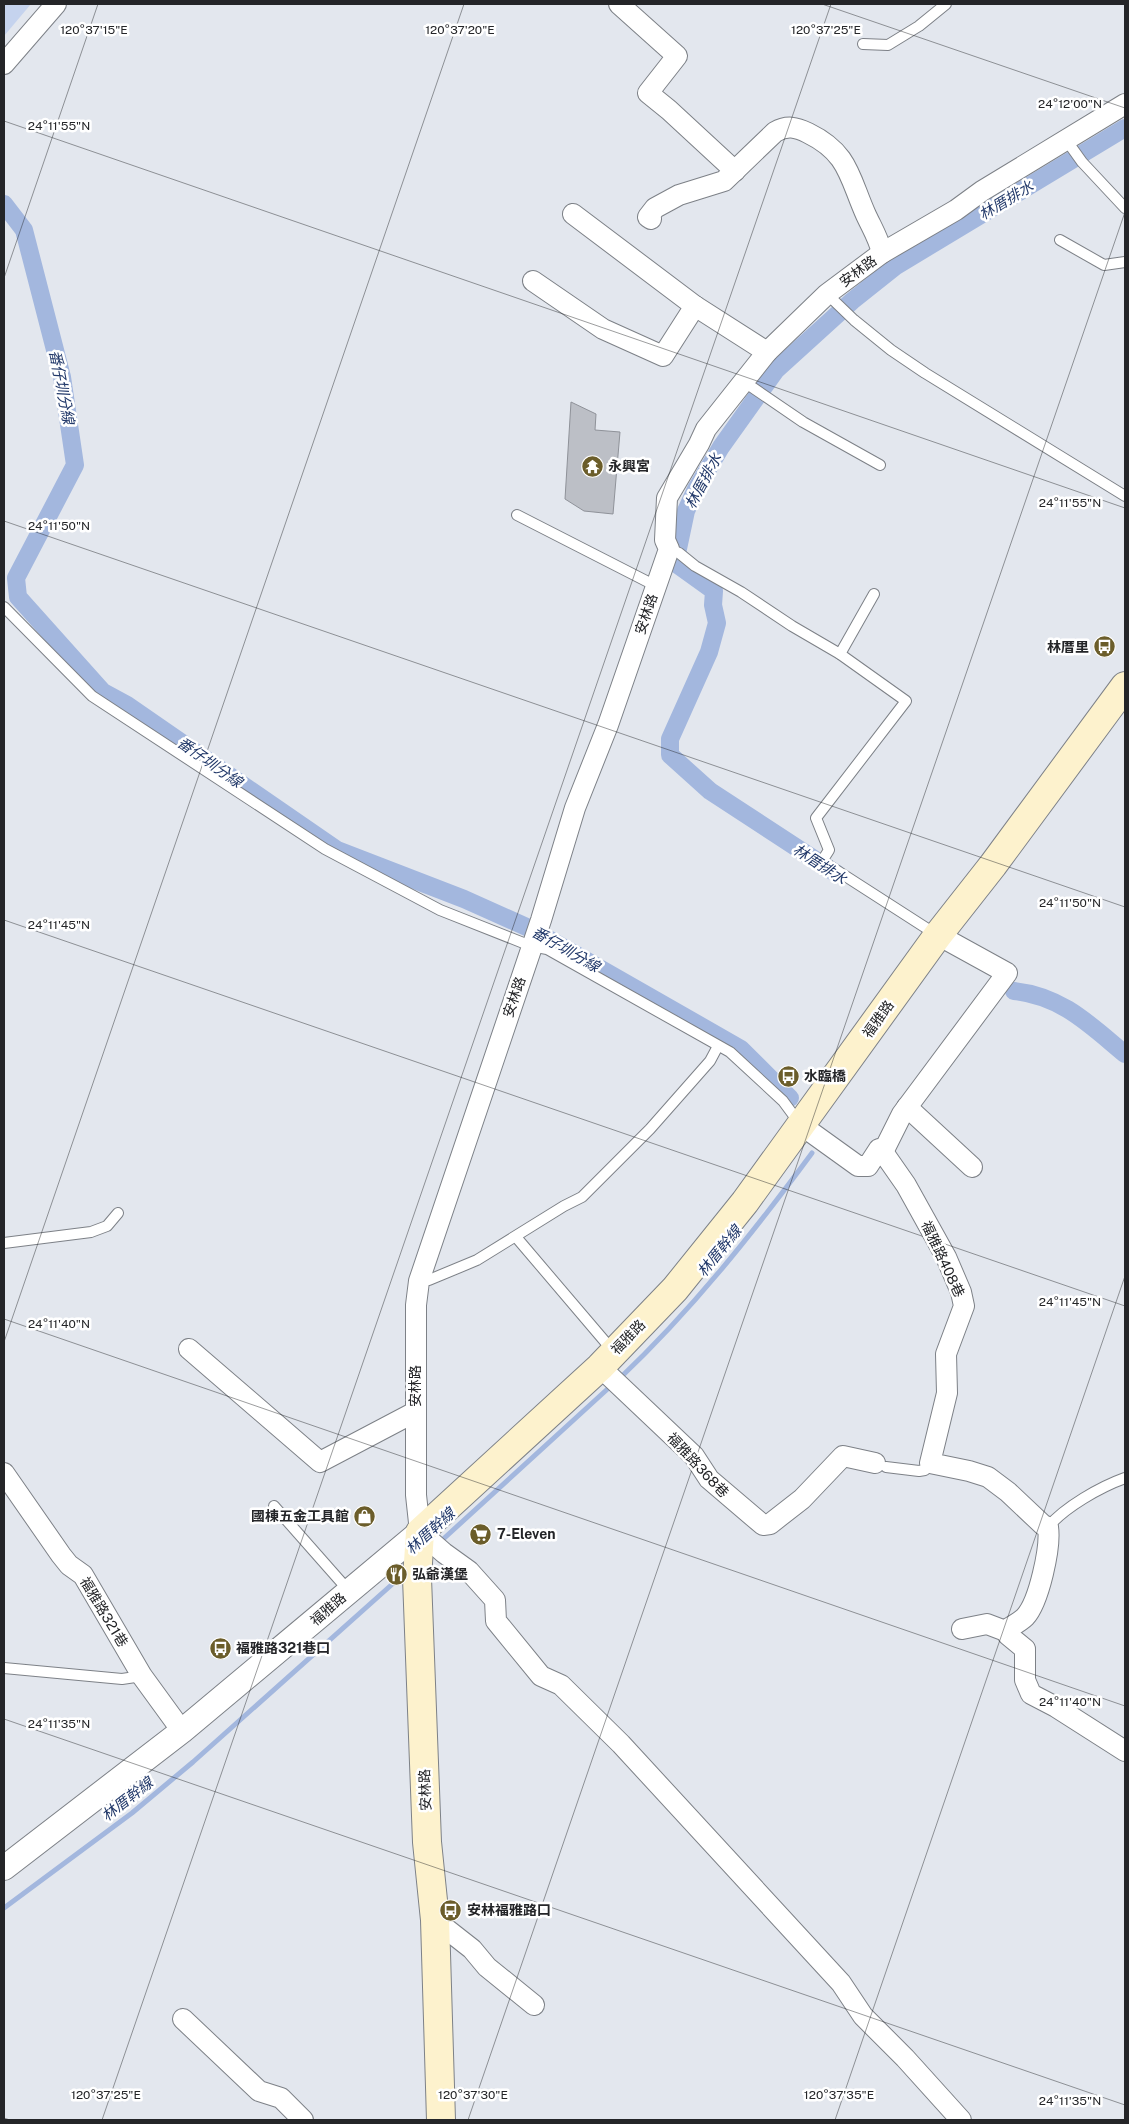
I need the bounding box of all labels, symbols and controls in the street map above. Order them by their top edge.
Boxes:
text: 120°37'15"E [60,23,128,37]
text: 120°37'20"E [425,23,495,37]
text: 120°37'25"E [791,23,861,37]
text: 24°12'00"N [1038,97,1102,111]
text: 24°11'55"N [28,119,90,133]
water label: 林厝排水 [976,177,1037,223]
street label: 安林路 [836,252,880,290]
water label: 番仔圳分線 [46,349,78,427]
water label: 林厝排水 [681,450,725,511]
temple icon: 永興宮 [580,454,604,478]
place label: 永興宮 [608,458,650,474]
text: 24°11'55"N [1039,496,1101,510]
text: 24°11'50"N [28,519,90,533]
street label: 安林路 [632,592,660,636]
bus stop icon: 林厝里 [1093,635,1117,659]
place label: 林厝里 [1047,639,1089,655]
water label: 番仔圳分線 [174,734,247,792]
water label: 林厝排水 [790,841,851,888]
text: 24°11'50"N [1039,896,1101,910]
text: 24°11'45"N [28,918,90,932]
water label: 番仔圳分線 [529,923,604,976]
street label: 安林路 [500,975,528,1019]
street label: 福雅路 [859,997,897,1041]
bus stop icon: 水臨橋 [776,1064,800,1088]
place label: 水臨橋 [804,1068,846,1084]
street label: 福雅路408巷 [918,1218,968,1300]
water label: 林厝幹線 [694,1221,746,1280]
text: 24°11'45"N [1039,1295,1101,1309]
street label: 福雅路 [608,1316,648,1358]
text: 24°11'40"N [28,1317,90,1331]
street label: 安林路 [407,1365,423,1407]
street label: 福雅路368巷 [664,1429,732,1501]
water label: 林厝幹線 [402,1503,459,1557]
shop icon: 國棟五金工具館 [353,1504,377,1528]
place label: 國棟五金工具館 [251,1508,349,1524]
supermarket icon: 7-Eleven [469,1522,493,1546]
place label: 7-Eleven [497,1526,556,1542]
restaurant icon: 弘爺漢堡 [384,1562,408,1586]
place label: 弘爺漢堡 [412,1566,468,1582]
street label: 福雅路321巷 [77,1574,131,1650]
street label: 福雅路 [307,1589,349,1629]
bus stop icon: 福雅路321巷口 [208,1636,232,1660]
place label: 福雅路321巷口 [236,1640,330,1656]
text: 24°11'40"N [1039,1695,1101,1709]
text: 24°11'35"N [28,1717,90,1731]
street label: 安林路 [416,1769,434,1811]
water label: 林厝幹線 [98,1773,157,1824]
bus stop icon: 安林福雅路口 [439,1898,463,1922]
place label: 安林福雅路口 [467,1902,551,1918]
text: 120°37'25"E [71,2088,141,2102]
text: 120°37'30"E [438,2088,508,2102]
text: 120°37'35"E [804,2088,874,2102]
text: 24°11'35"N [1039,2094,1101,2108]

